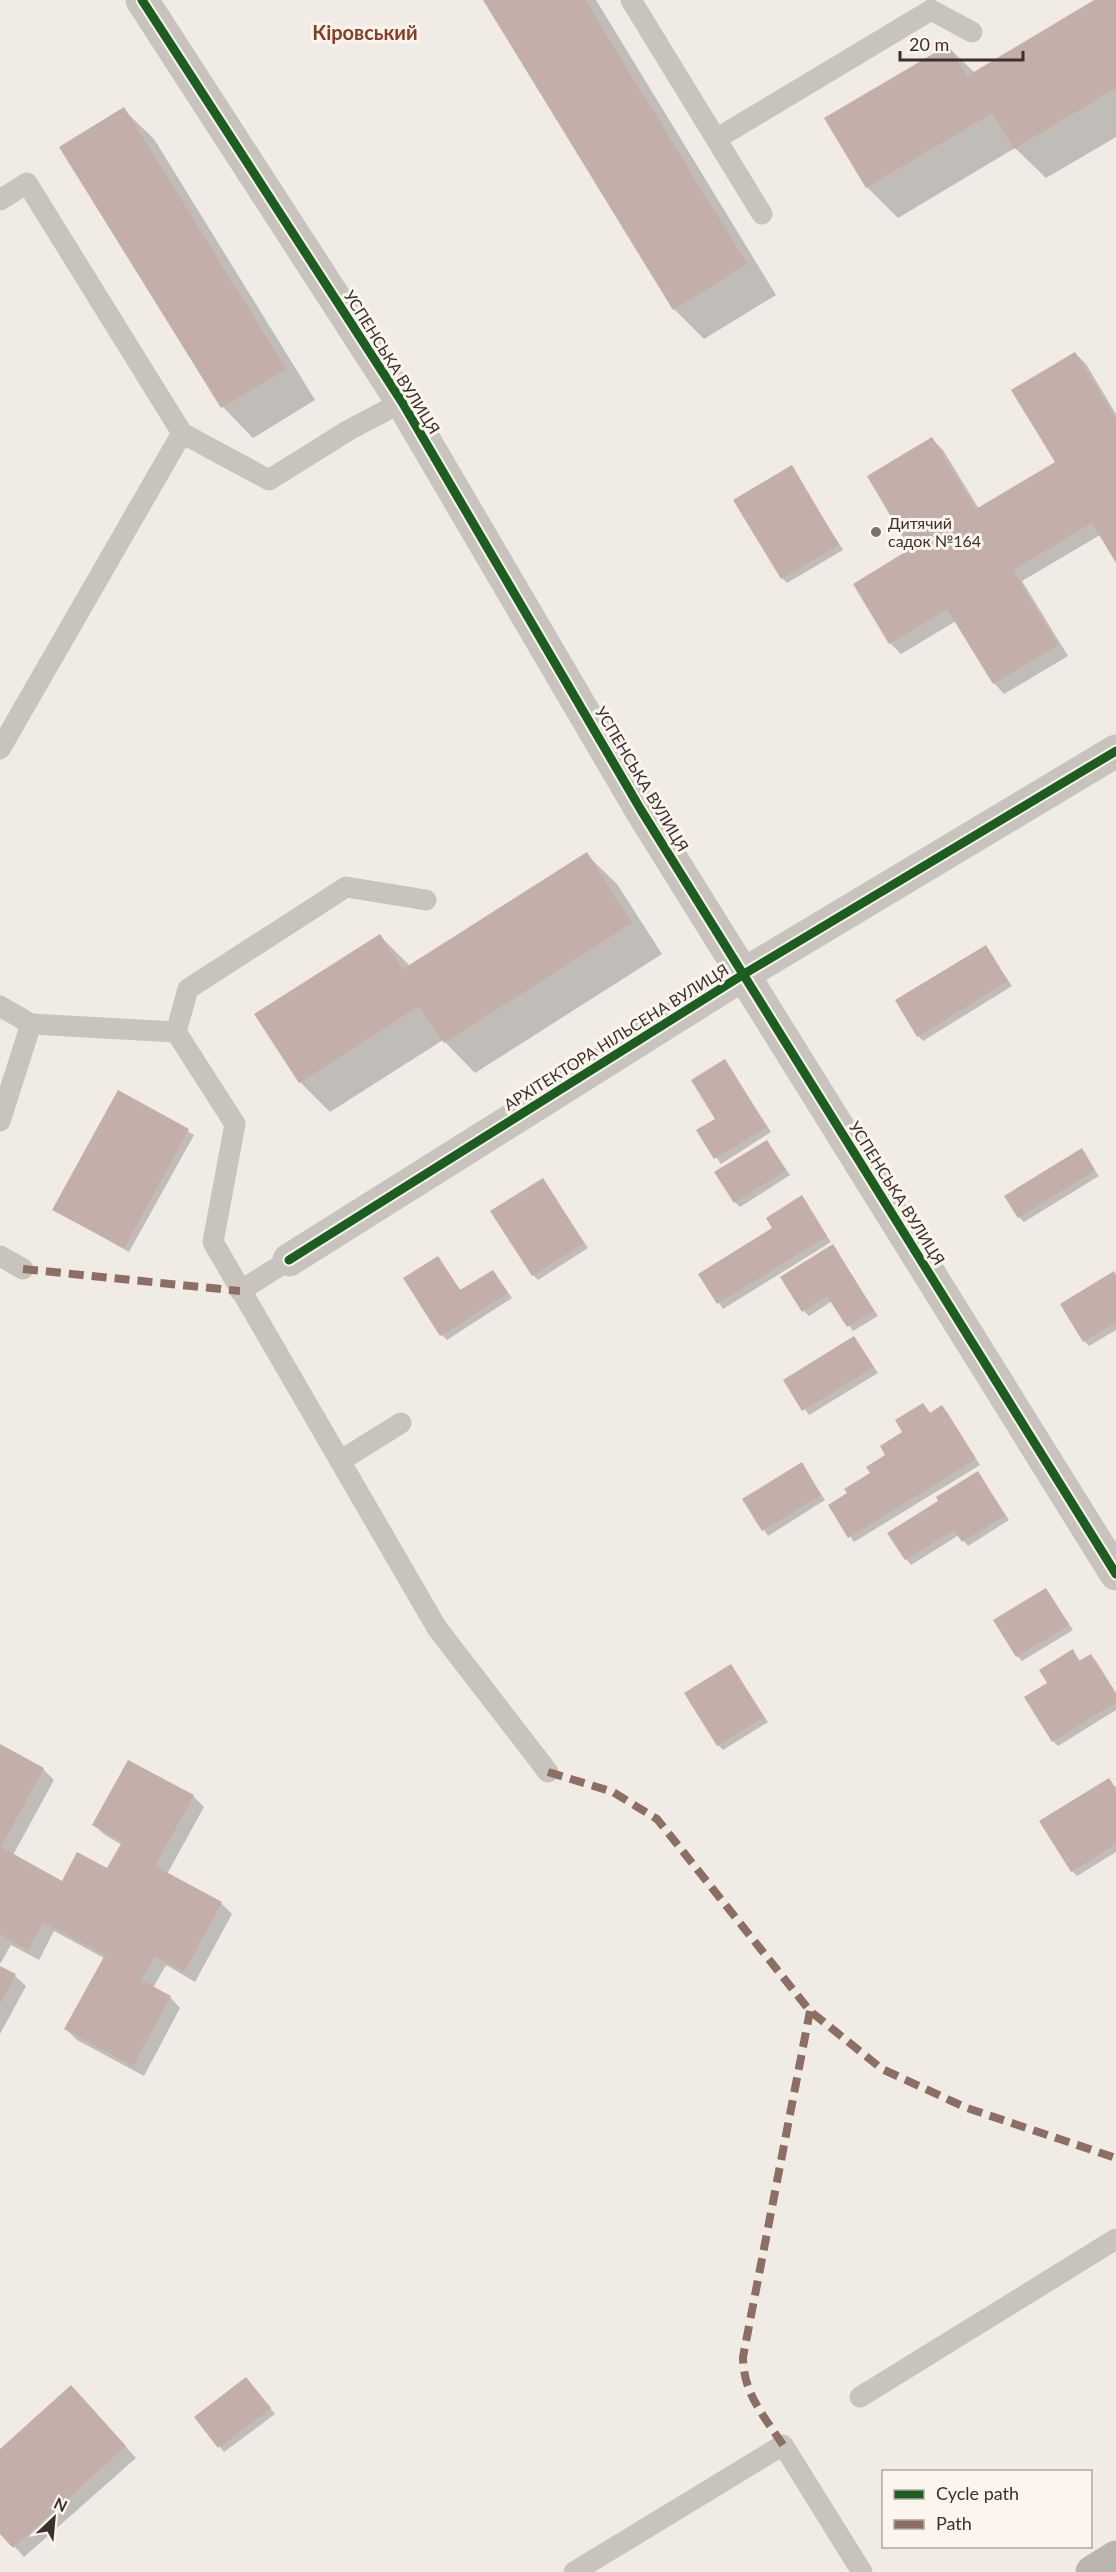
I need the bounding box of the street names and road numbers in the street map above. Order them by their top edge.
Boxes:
street label: УСПЕНСЬКА ВУЛИЦЯ [340,286,444,437]
street label: УСПЕНСЬКА ВУЛИЦЯ [592,703,693,855]
street label: АРХІТЕКТОРА НІЛЬСЕНА ВУЛИЦЯ [500,959,732,1114]
street label: УСПЕНСЬКА ВУЛИЦЯ [845,1117,949,1268]

